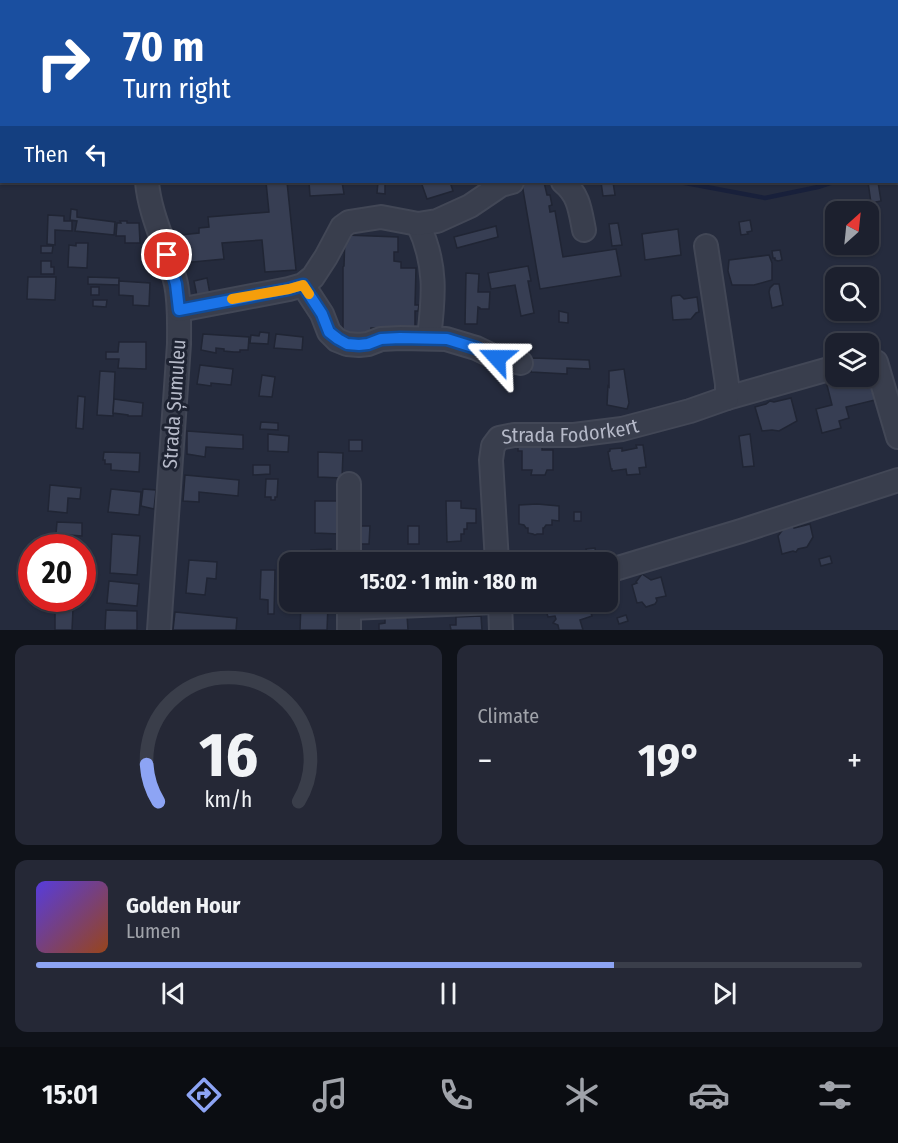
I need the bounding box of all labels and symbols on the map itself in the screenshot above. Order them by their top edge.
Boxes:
north arrow [825,201,879,255]
pin [141,229,192,280]
position arrow [465,326,529,390]
street label: Strada Șumuleu [158,339,191,470]
street label: Strada Fodorkert [500,413,642,449]
speed limit sign: 20 [18,534,96,612]

